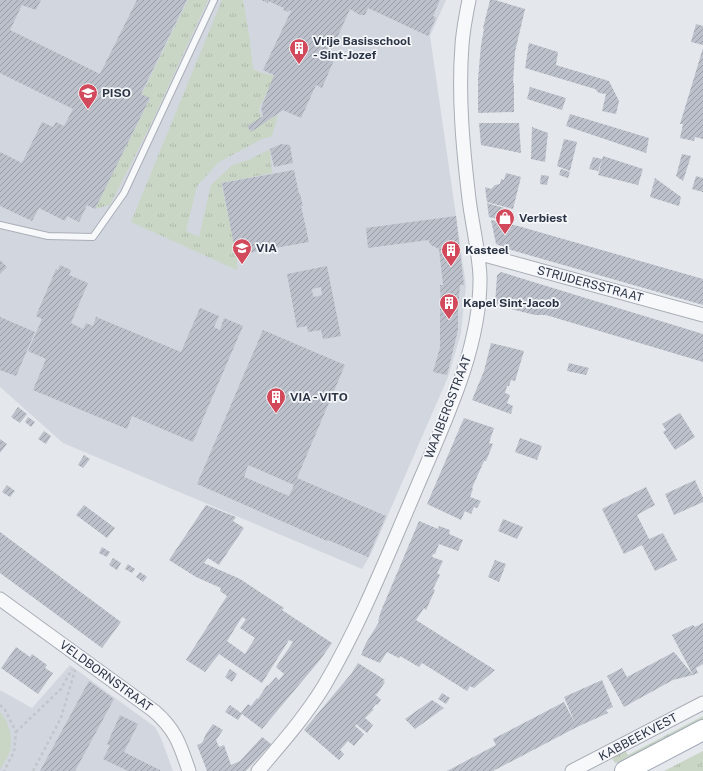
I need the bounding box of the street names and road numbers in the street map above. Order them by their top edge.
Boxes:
street label: STRIJDERSSTRAAT [535,263,645,305]
street label: WAAIBERGSTRAAT [422,353,474,461]
street label: VELDBORNSTRAAT [57,638,155,714]
street label: KABBEEKVEST [596,710,680,764]

